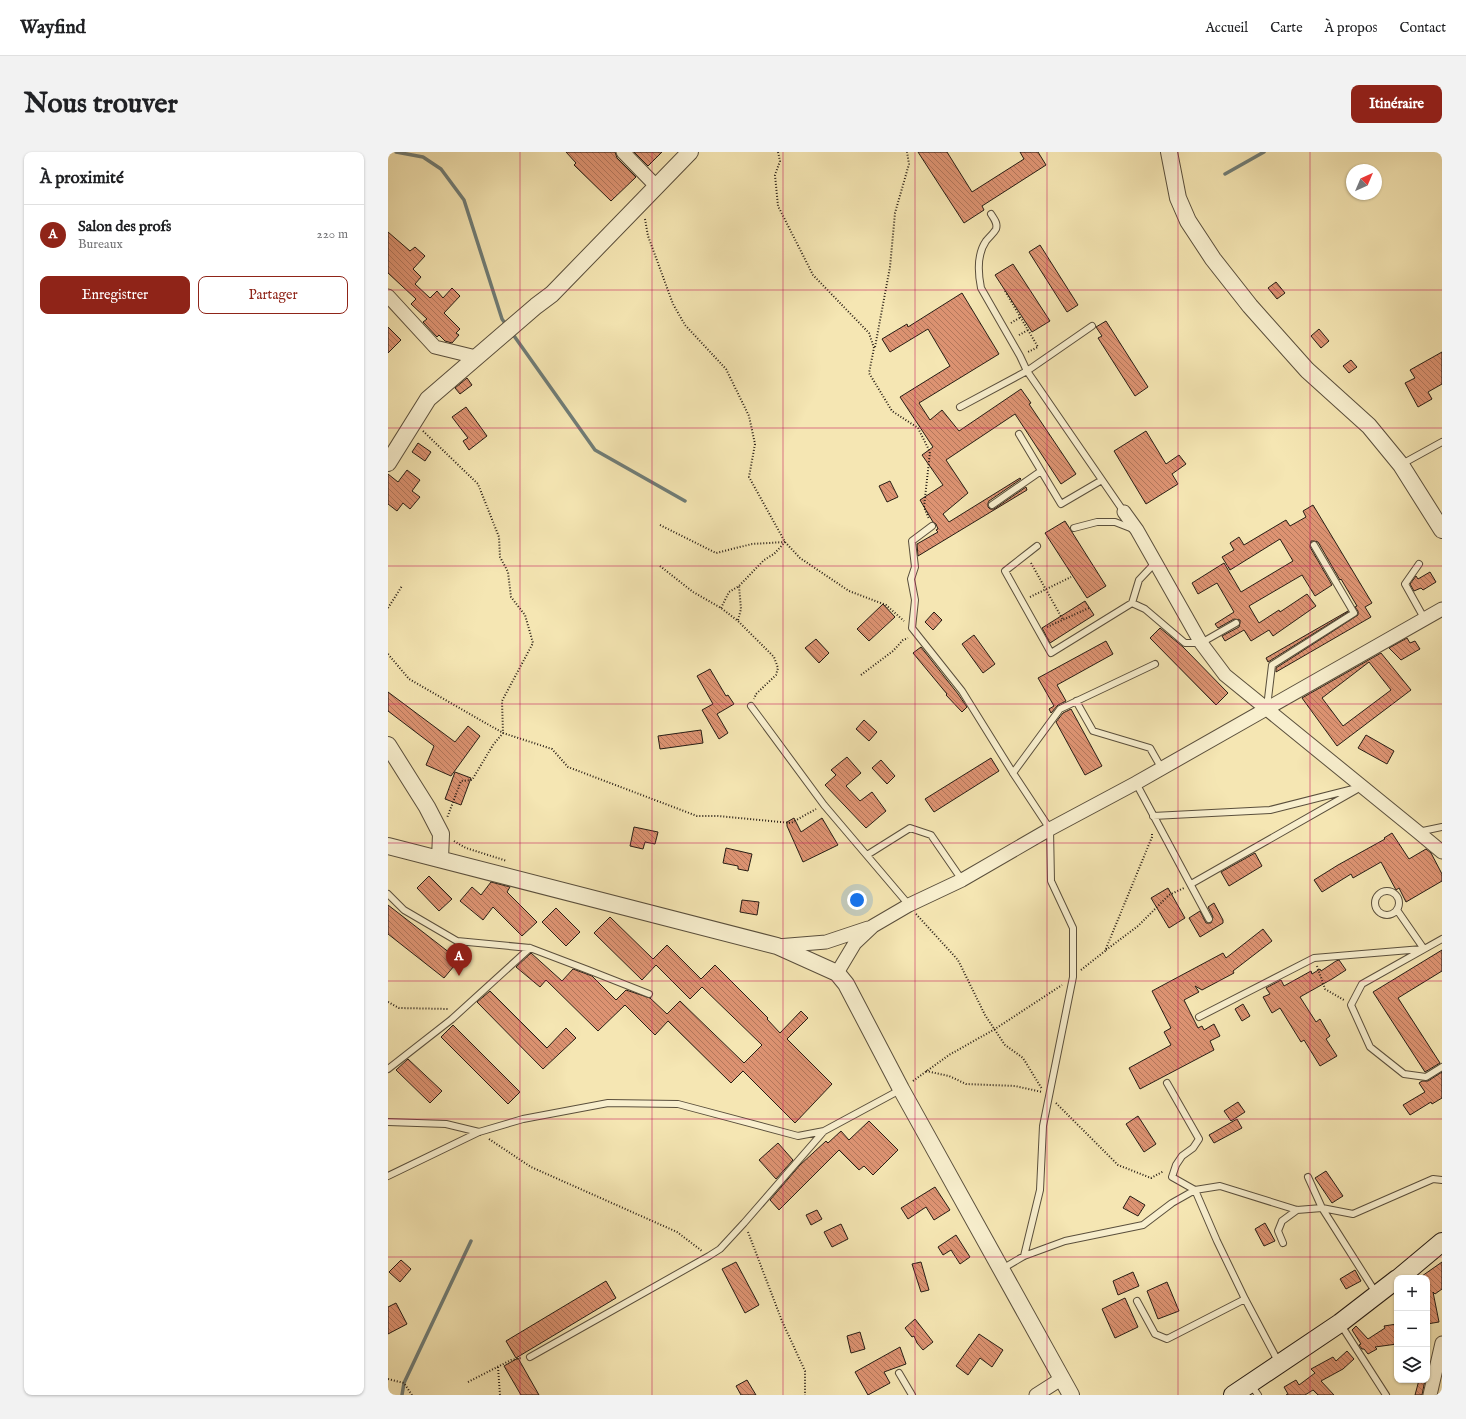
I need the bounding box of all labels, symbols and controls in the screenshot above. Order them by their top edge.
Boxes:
text: Wayfind [20,16,86,40]
text: Accueil [1205,19,1248,37]
text: Carte [1270,19,1303,37]
text: À propos [1325,19,1377,37]
text: Contact [1399,19,1446,37]
button: Itinéraire [1351,85,1442,123]
text: Nous trouver [24,87,178,122]
north arrow [1346,164,1382,200]
text: À proximité [40,168,124,189]
text: Salon des profs [78,217,171,236]
text: A [49,226,57,243]
text: 220 m [317,226,348,243]
text: Bureaux [78,236,123,253]
button: Enregistrer [40,276,190,314]
button: Partager [198,276,348,314]
your location [847,890,867,910]
pin: A [446,943,472,976]
map controls [1394,1275,1430,1383]
button: + [1394,1275,1430,1311]
button: − [1394,1311,1430,1347]
button: layers [1394,1347,1430,1383]

